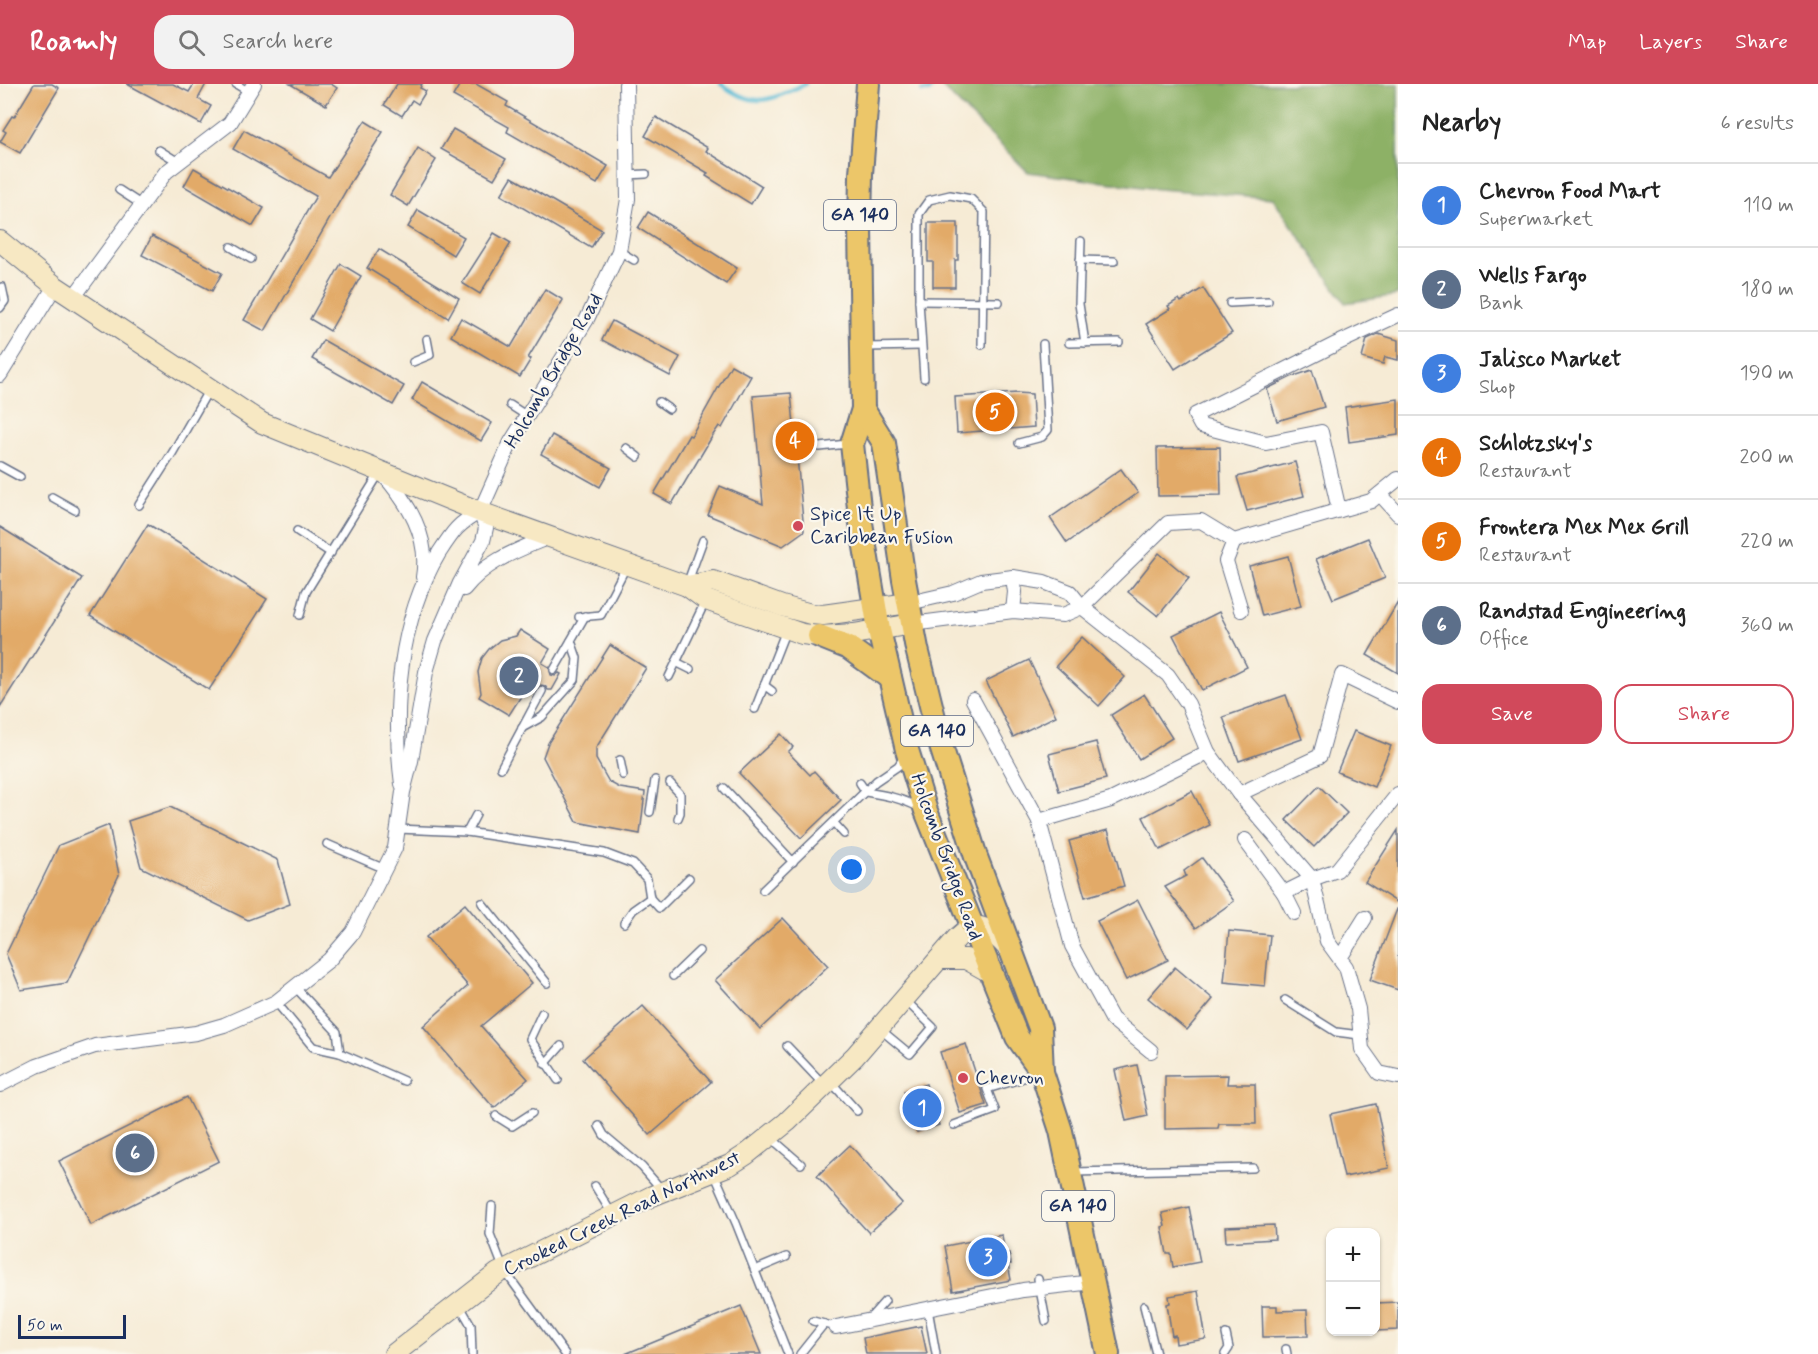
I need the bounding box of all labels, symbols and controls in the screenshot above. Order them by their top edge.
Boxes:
search box [154,15,574,69]
text: Roamly [30,24,118,61]
icon: search [175,26,208,59]
text: Search here [223,28,333,56]
text: Map [1568,28,1606,56]
text: Layers [1639,28,1702,56]
text: Share [1735,28,1788,56]
text: Nearby [1422,106,1501,140]
text: 6 results [1721,110,1794,137]
text: Chevron Food Mart [1479,178,1661,206]
text: 1 [1437,192,1446,219]
text: 110 m [1743,192,1794,219]
road number: GA 140 [824,200,896,230]
text: Supermarket [1479,206,1593,233]
text: Wells Fargo [1479,262,1587,290]
text: 2 [1437,276,1446,303]
text: 180 m [1741,276,1794,303]
street label: Holcomb Bridge Road [498,288,610,454]
text: Bank [1479,290,1523,317]
text: Jalisco Market [1479,346,1621,374]
text: 3 [1437,360,1446,387]
text: 190 m [1740,360,1794,387]
text: Shop [1479,374,1516,401]
pin: 5 [976,390,1014,434]
pin: 4 [776,418,814,464]
text: Schlotzsky's [1479,430,1592,458]
text: 4 [1436,444,1447,471]
text: 200 m [1739,444,1794,471]
text: Restaurant [1479,458,1572,485]
place label: Spice It Up Caribbean Fusion [810,501,953,551]
text: Frontera Mex Mex Grill [1479,514,1689,542]
marker: Spice It Up Caribbean Fusion [791,519,805,533]
text: 5 [1436,528,1448,555]
text: 220 m [1740,528,1794,555]
text: Restaurant [1479,542,1572,569]
text: Randstad Engineering [1479,598,1686,626]
text: 6 [1436,612,1447,639]
text: 360 m [1741,612,1794,639]
text: Office [1479,626,1529,653]
pin: 2 [500,654,538,698]
button: Save [1422,684,1602,744]
button: Share [1614,684,1794,744]
road number: GA 140 [901,716,973,746]
street label: Holcomb Bridge Road [902,770,989,945]
your location [837,855,866,884]
place label: Chevron [975,1065,1044,1092]
marker: Chevron [956,1071,970,1085]
pin: 1 [902,1086,942,1130]
pin: 6 [116,1130,154,1176]
street label: Crooked Creek Road Northwest [499,1145,745,1283]
road number: GA 140 [1042,1191,1114,1221]
map controls [1326,1228,1380,1336]
button: + [1326,1228,1380,1282]
pin: 3 [968,1234,1008,1280]
button: − [1326,1282,1380,1336]
scale bar [18,1312,126,1340]
text: 50 m [27,1315,63,1336]

